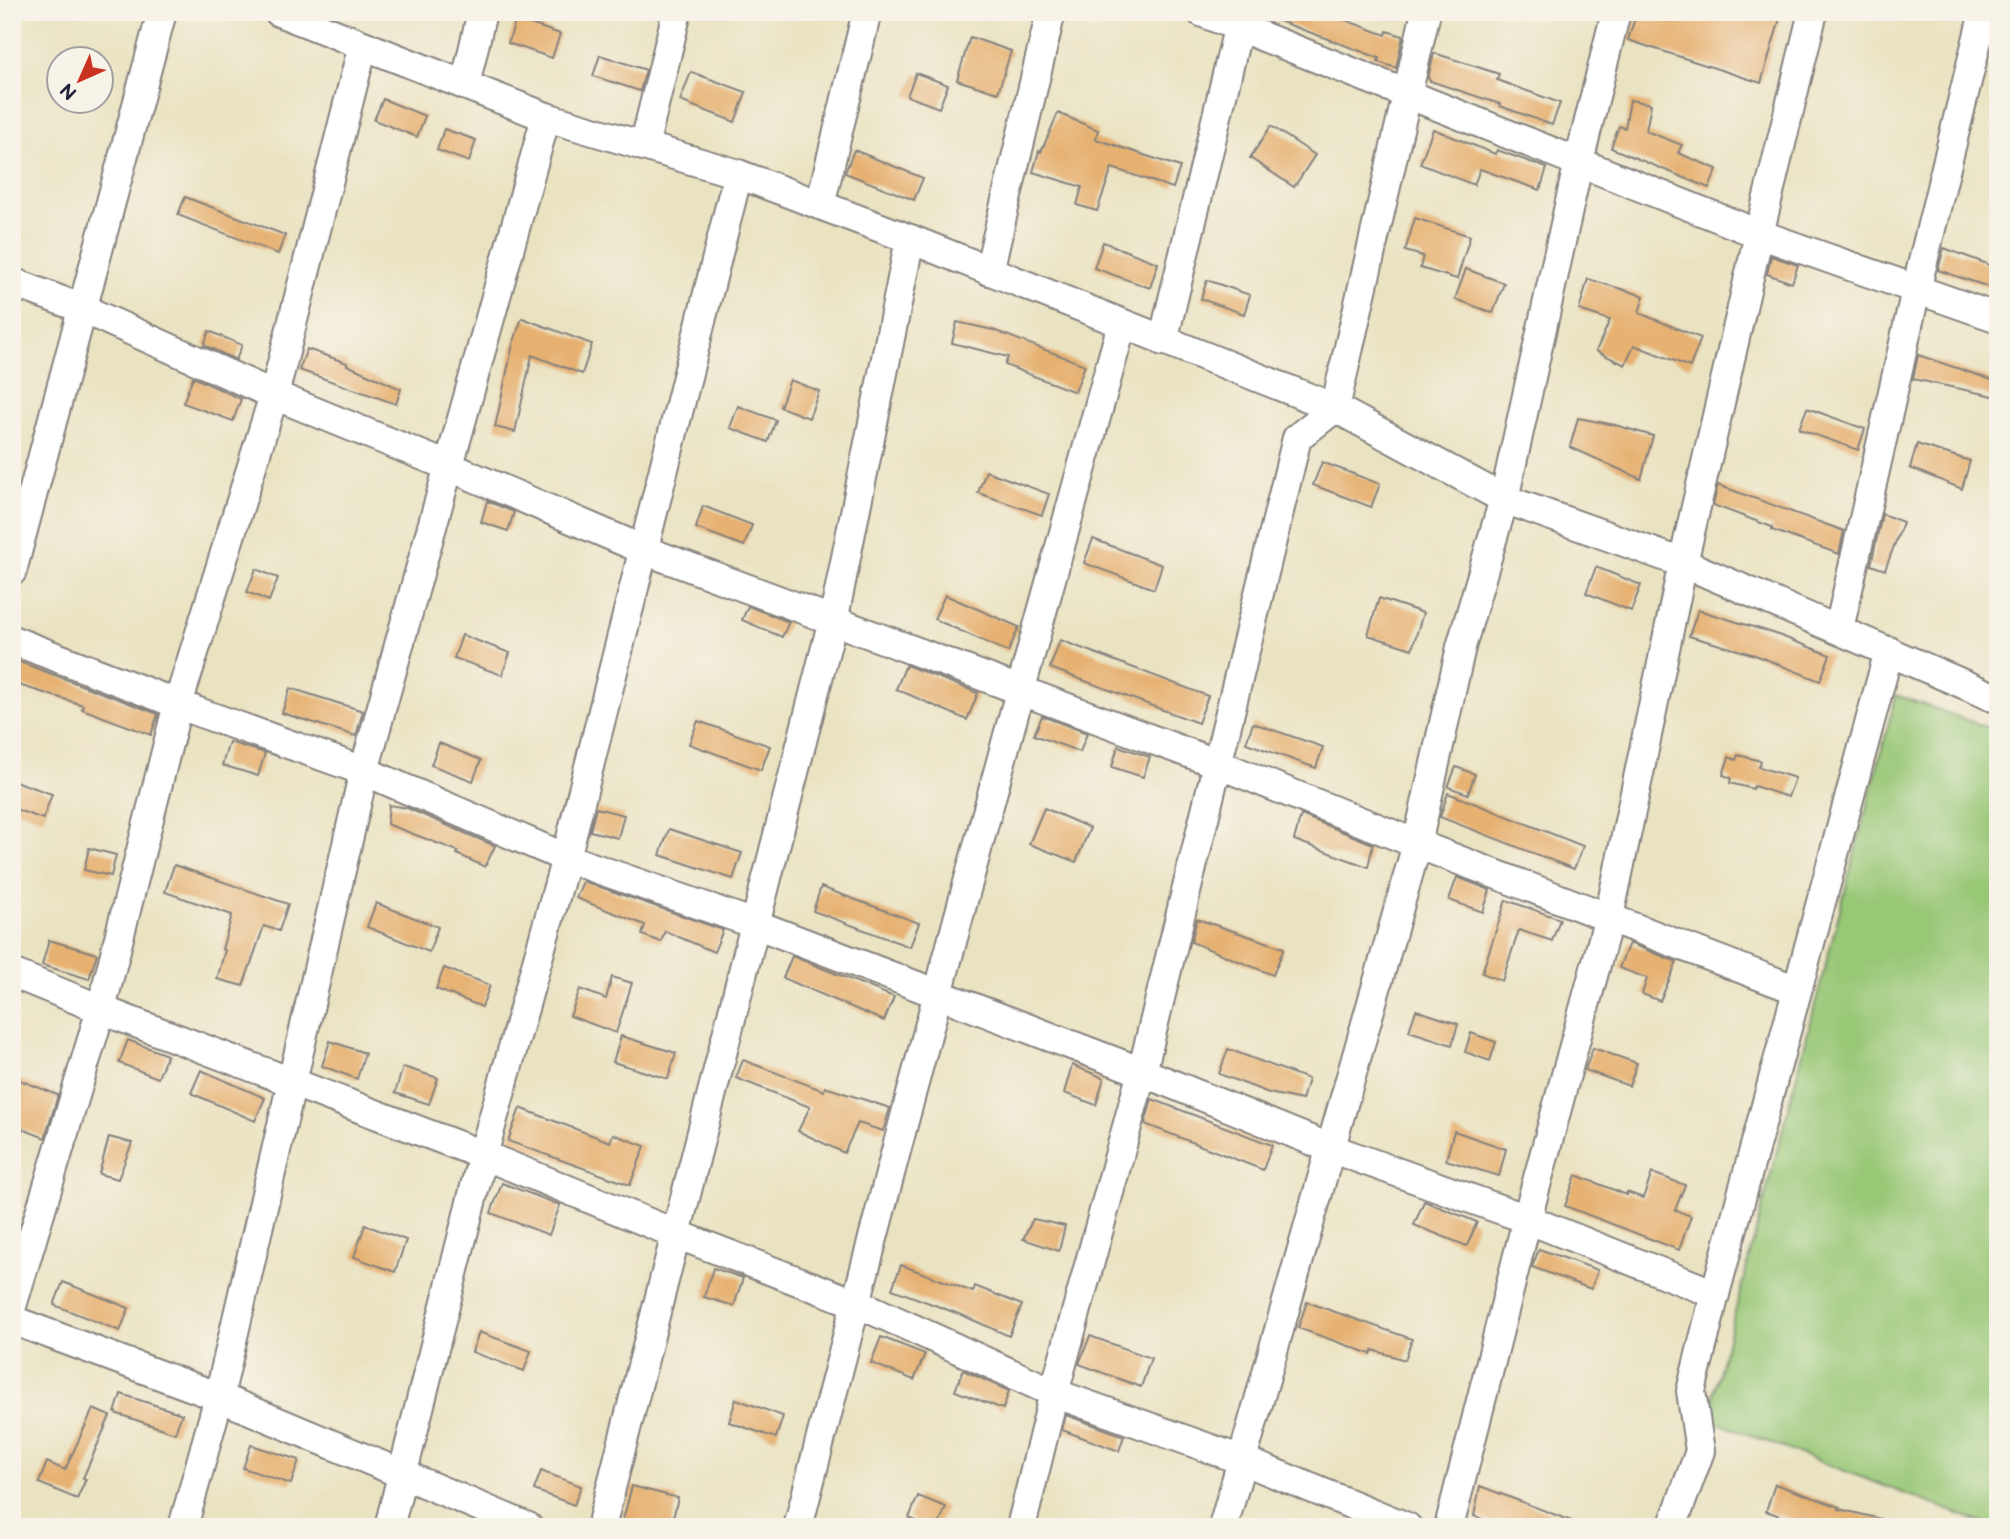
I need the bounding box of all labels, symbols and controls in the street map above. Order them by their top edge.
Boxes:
north arrow [46,46,116,116]
text: N [56,78,82,104]

